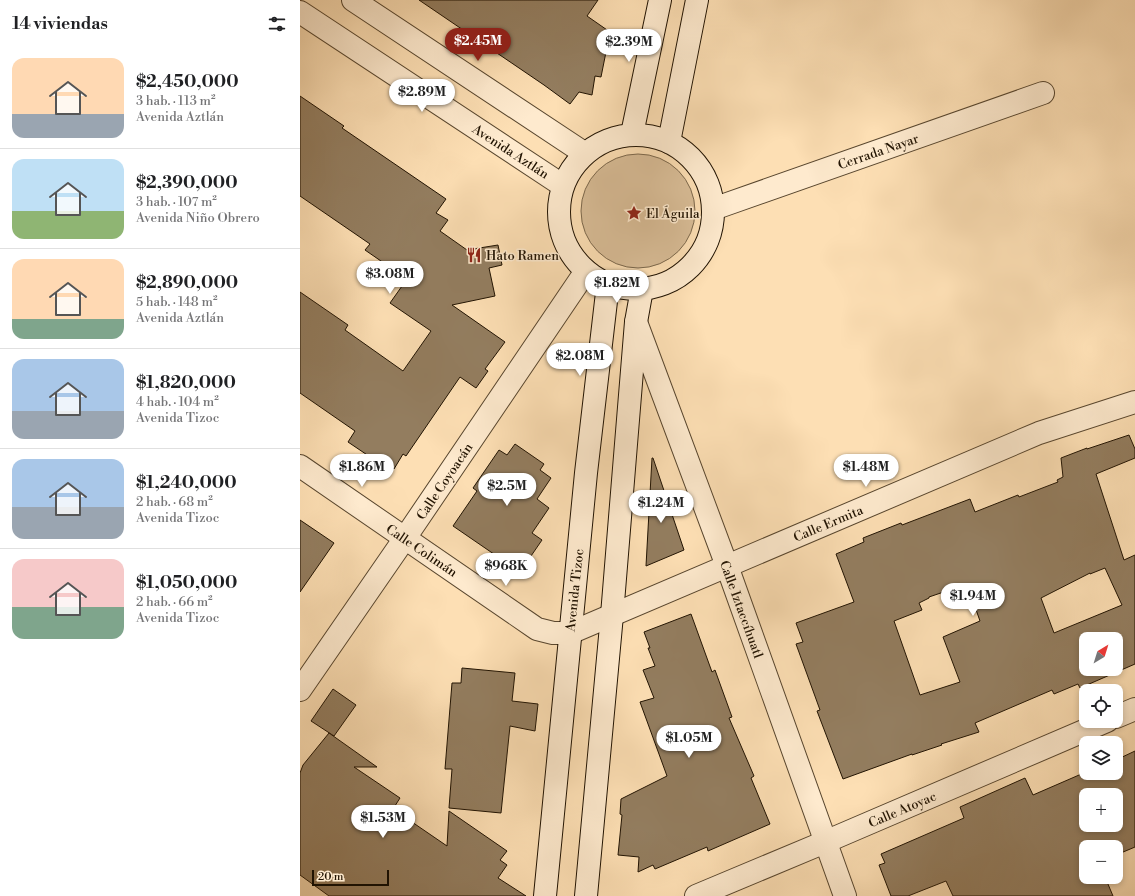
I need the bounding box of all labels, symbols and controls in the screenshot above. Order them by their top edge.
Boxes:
text: 14 viviendas [12,13,108,35]
icon: filters [266,13,288,35]
pin: $2.45M [445,28,511,62]
pin: $2.39M [596,29,662,63]
text: $2.45M [454,33,502,49]
text: $2.39M [605,34,653,50]
text: $2,450,000 [136,71,239,93]
icon: home [44,74,92,122]
pin: $2.89M [389,79,455,113]
text: $2.89M [398,84,446,100]
text: 3 hab. · 113 m² [136,93,215,109]
text: Avenida Aztlán [136,109,224,125]
street label: Avenida Aztlán [468,121,552,183]
street label: Cerrada Nayar [836,130,921,173]
text: $2,390,000 [136,172,238,194]
icon: home [44,175,92,223]
text: 3 hab. · 107 m² [136,194,217,210]
place icon: El Águila [625,204,643,222]
place label: El Águila [646,205,700,222]
text: Avenida Niño Obrero [136,210,260,226]
restaurant icon: Hato Ramen [465,246,483,264]
place label: Hato Ramen [486,248,559,264]
pin: $3.08M [357,261,423,295]
text: $3.08M [366,266,414,282]
pin: $1.82M [584,270,650,304]
text: $2,890,000 [136,272,238,294]
icon: home [44,275,92,323]
text: $1.82M [594,275,640,291]
text: 5 hab. · 148 m² [136,294,217,310]
text: Avenida Aztlán [136,310,224,326]
pin: $2.08M [547,343,613,377]
text: $2.08M [555,348,605,364]
text: $1,820,000 [136,372,236,394]
icon: home [44,375,92,423]
text: 4 hab. · 104 m² [136,394,219,410]
text: Avenida Tizoc [136,410,219,426]
street label: Calle Coyoacán [413,440,477,523]
pin: $1.86M [329,454,395,488]
pin: $1.48M [833,454,899,488]
text: $1.86M [339,459,385,475]
text: $1.48M [843,459,889,475]
text: $1,240,000 [136,472,237,494]
pin: $2.5M [479,473,535,507]
icon: home [44,475,92,523]
text: $2.5M [487,478,527,494]
pin: $1.24M [628,490,694,524]
text: 2 hab. · 68 m² [136,494,213,510]
text: $1.24M [638,495,684,511]
street label: Calle Ermita [791,502,866,546]
text: Avenida Tizoc [136,510,219,526]
street label: Calle Colimán [383,521,460,581]
street label: Avenida Tizoc [563,547,587,633]
pin: $968K [478,553,534,587]
text: $968K [485,558,527,574]
street label: Calle Iztaccíhuatl [716,558,766,661]
text: $1,050,000 [136,572,237,594]
icon: home [44,575,92,623]
pin: $1.94M [940,583,1006,617]
text: $1.94M [950,588,996,604]
text: 2 hab. · 66 m² [136,594,213,610]
text: Avenida Tizoc [136,610,219,626]
north arrow [1079,632,1123,676]
map controls [1079,632,1123,884]
button: locate [1079,684,1123,728]
pin: $1.05M [656,725,722,759]
text: $1.05M [665,730,713,746]
button: layers [1079,736,1123,780]
street label: Calle Atoyac [866,788,939,831]
button: + [1079,788,1123,832]
pin: $1.53M [350,805,416,839]
text: $1.53M [360,810,406,826]
button: − [1079,840,1123,884]
scale bar [312,868,389,887]
text: 20 m [318,870,343,884]

